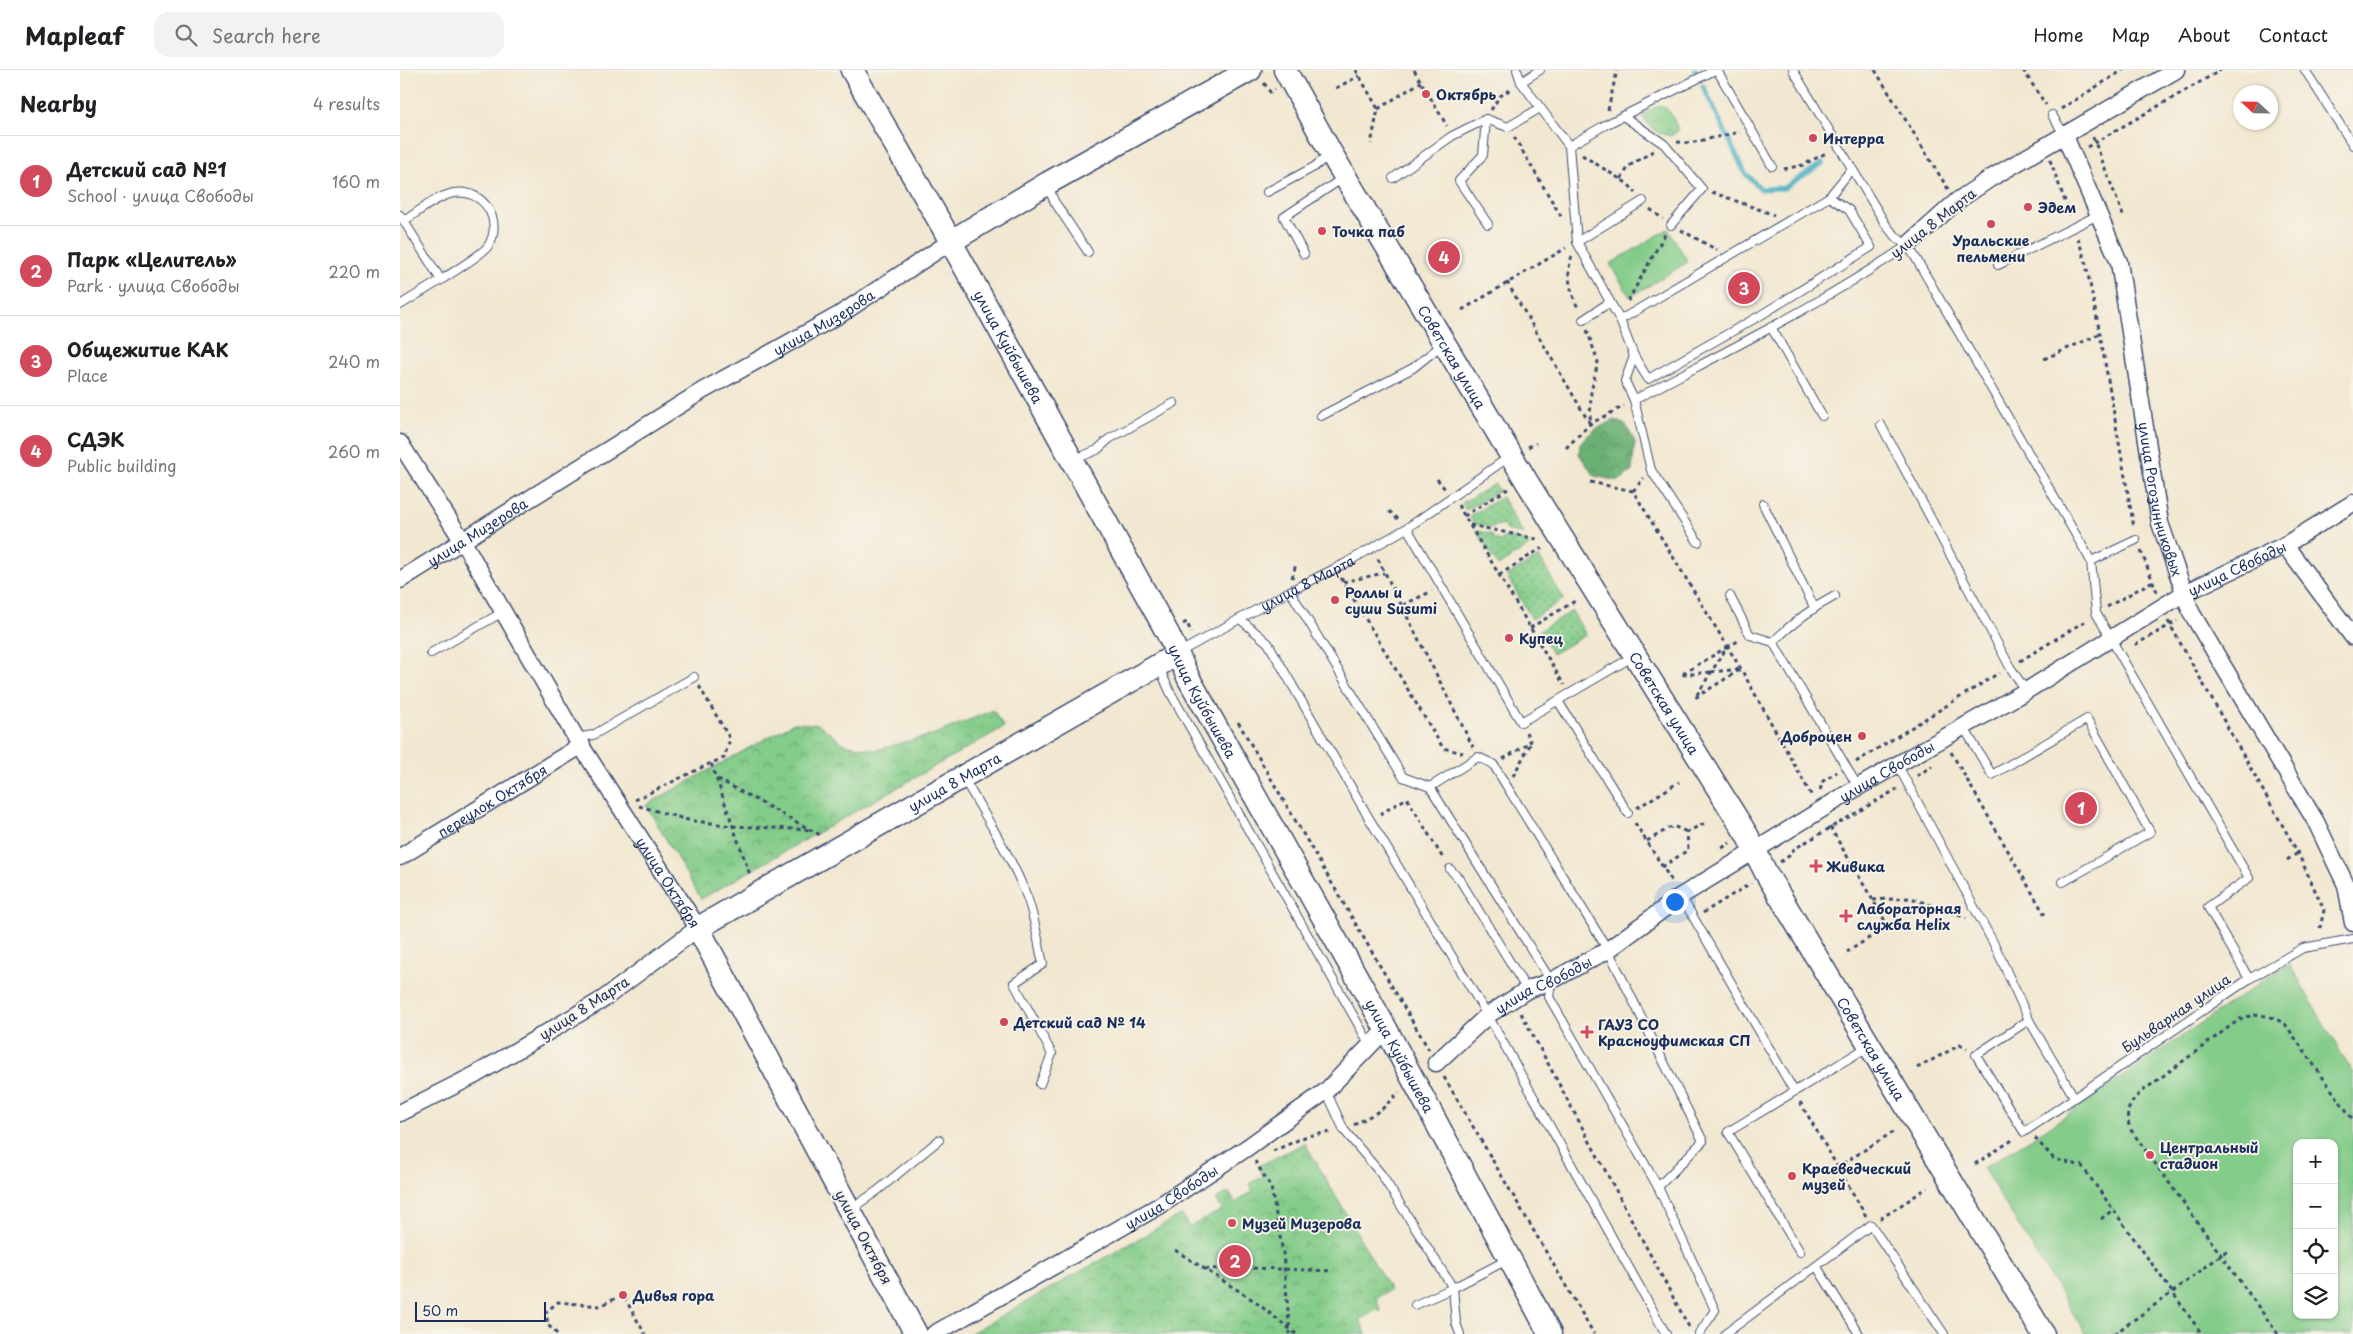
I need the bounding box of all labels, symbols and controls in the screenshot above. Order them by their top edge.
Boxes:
search box [154,12,504,57]
text: Mapleaf [25,17,124,53]
icon: search [172,21,200,49]
text: Search here [212,21,321,49]
text: Home [2033,21,2083,48]
text: Map [2111,21,2150,48]
text: About [2178,21,2230,48]
text: Contact [2258,21,2328,48]
place label: Октябрь [1436,84,1496,105]
north arrow [2233,85,2278,130]
text: Nearby [20,87,97,119]
marker: Октябрь [1420,88,1432,100]
text: 4 results [313,91,380,115]
place label: Интерра [1823,128,1885,149]
marker: Интерра [1807,132,1819,144]
text: Детский сад №1 [67,155,227,183]
text: 1 [32,169,40,193]
text: 160 m [332,169,380,193]
text: School · улица Свободы [67,183,254,207]
street label: улица 8 Марта [1886,183,1981,263]
place label: Эдем [2038,197,2076,218]
marker: Эдем [2022,201,2034,213]
marker: Уральские пельмени [1985,218,1997,230]
place label: Точка паб [1332,221,1405,242]
marker: Точка паб [1316,225,1328,237]
place label: Уральские пельмени [1952,230,2030,267]
pin: 4 [1428,238,1460,276]
text: Парк «Целитель» [67,245,237,273]
text: 2 [30,259,42,283]
text: 220 m [329,259,380,283]
pin: 3 [1728,269,1760,307]
text: Park · улица Свободы [67,273,240,297]
street label: улица Мизерова [769,284,879,360]
street label: улица Куйбышева [969,286,1049,407]
street label: Советская улица [1413,301,1492,413]
text: Общежитие КАК [67,335,228,363]
text: 3 [31,349,41,373]
text: 240 m [328,349,380,373]
text: Place [67,363,108,387]
street label: улица Рогозинниковых [2134,420,2188,579]
text: СДЭК [67,425,124,453]
text: 4 [31,439,41,463]
text: 260 m [328,439,380,463]
text: Public building [67,453,177,477]
street label: улица Мизерова [423,492,532,571]
street label: улица Свободы [2184,536,2289,601]
street label: улица 8 Марта [1256,549,1359,616]
place label: Роллы и суши Susumi [1345,582,1437,619]
marker: Роллы и суши Susumi [1329,594,1341,606]
place label: Купец [1519,628,1563,649]
marker: Купец [1503,632,1515,644]
street label: улица Куйбышева [1164,641,1242,762]
street label: Советская улица [1625,647,1705,758]
place label: Доброцен [1780,726,1852,747]
marker: Доброцен [1856,730,1868,742]
street label: улица Свободы [1835,735,1938,807]
street label: улица 8 Марта [904,747,1005,816]
street label: переулок Октября [433,759,551,842]
pin: 1 [2065,789,2097,827]
street label: улица Октября [632,833,706,932]
place label: Живика [1826,856,1885,877]
marker: Живика [1810,860,1822,872]
your location [1662,889,1688,915]
place label: Лабораторная служба Helix [1857,898,1961,935]
marker: Лабораторная служба Helix [1839,909,1853,923]
street label: улица Свободы [1491,950,1595,1019]
street label: Бульварная улица [2117,969,2235,1057]
street label: улица 8 Марта [535,971,634,1045]
street label: Советская улица [1832,993,1911,1104]
street label: улица Куйбышева [1361,995,1440,1117]
place label: Детский сад № 14 [1013,1012,1146,1033]
place label: ГАУЗ СО Красноуфимская СП [1598,1014,1751,1051]
marker: Детский сад № 14 [998,1016,1010,1028]
marker: ГАУЗ СО Красноуфимская СП [1580,1025,1594,1039]
place label: Центральный стадион [2160,1137,2259,1174]
map controls [2293,1139,2338,1319]
button: + [2293,1139,2338,1184]
marker: Центральный стадион [2144,1149,2156,1161]
place label: Краеведческий музей [1802,1158,1911,1195]
street label: улица Свободы [1121,1159,1222,1234]
marker: Краеведческий музей [1786,1170,1798,1182]
button: − [2293,1184,2338,1229]
street label: улица Октября [830,1186,898,1288]
place label: Музей Мизерова [1242,1213,1362,1234]
marker: Музей Мизерова [1226,1217,1238,1229]
button: locate [2293,1229,2338,1274]
pin: 2 [1219,1242,1251,1280]
button: layers [2293,1274,2338,1319]
place label: Дивья гора [632,1285,715,1306]
marker: Дивья гора [617,1289,629,1301]
scale bar [415,1299,546,1322]
text: 50 m [422,1300,458,1321]

